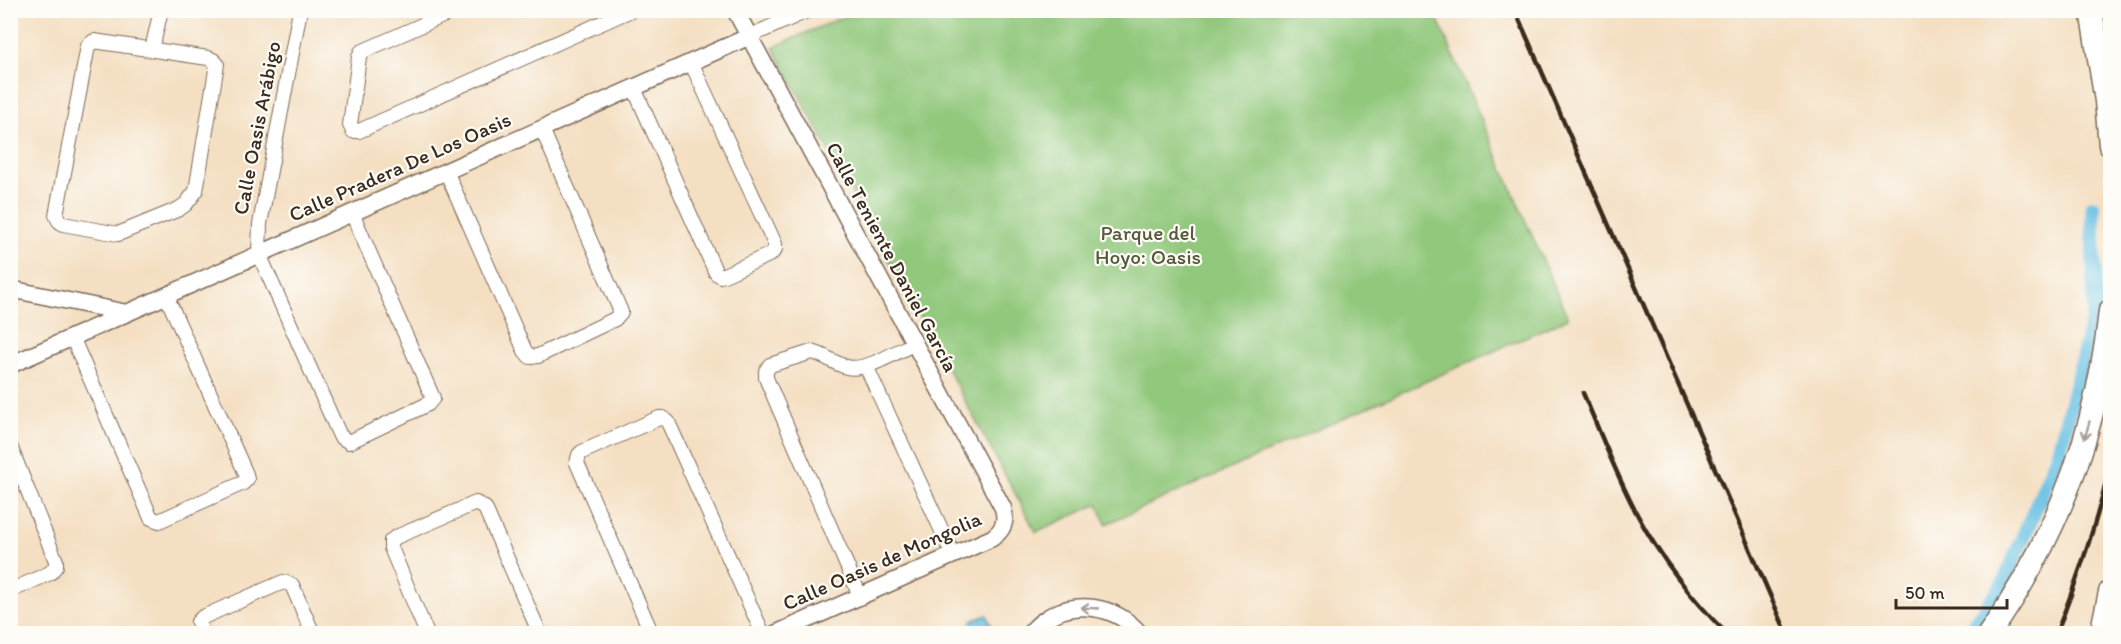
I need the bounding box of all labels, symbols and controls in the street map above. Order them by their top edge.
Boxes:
street label: Calle Oasis Arábigo [227,39,286,217]
street label: Calle Pradera De Los Oasis [285,106,515,227]
street label: Calle Teniente Daniel García [821,138,964,376]
park label: Parque del Hoyo: Oasis [1095,220,1201,269]
one-way arrow [2081,420,2092,439]
street label: Calle Oasis de Mongolia [779,505,985,616]
scale bar [1896,572,2007,610]
text: 50 m [1905,582,1945,604]
one-way arrow [1080,603,1100,614]

